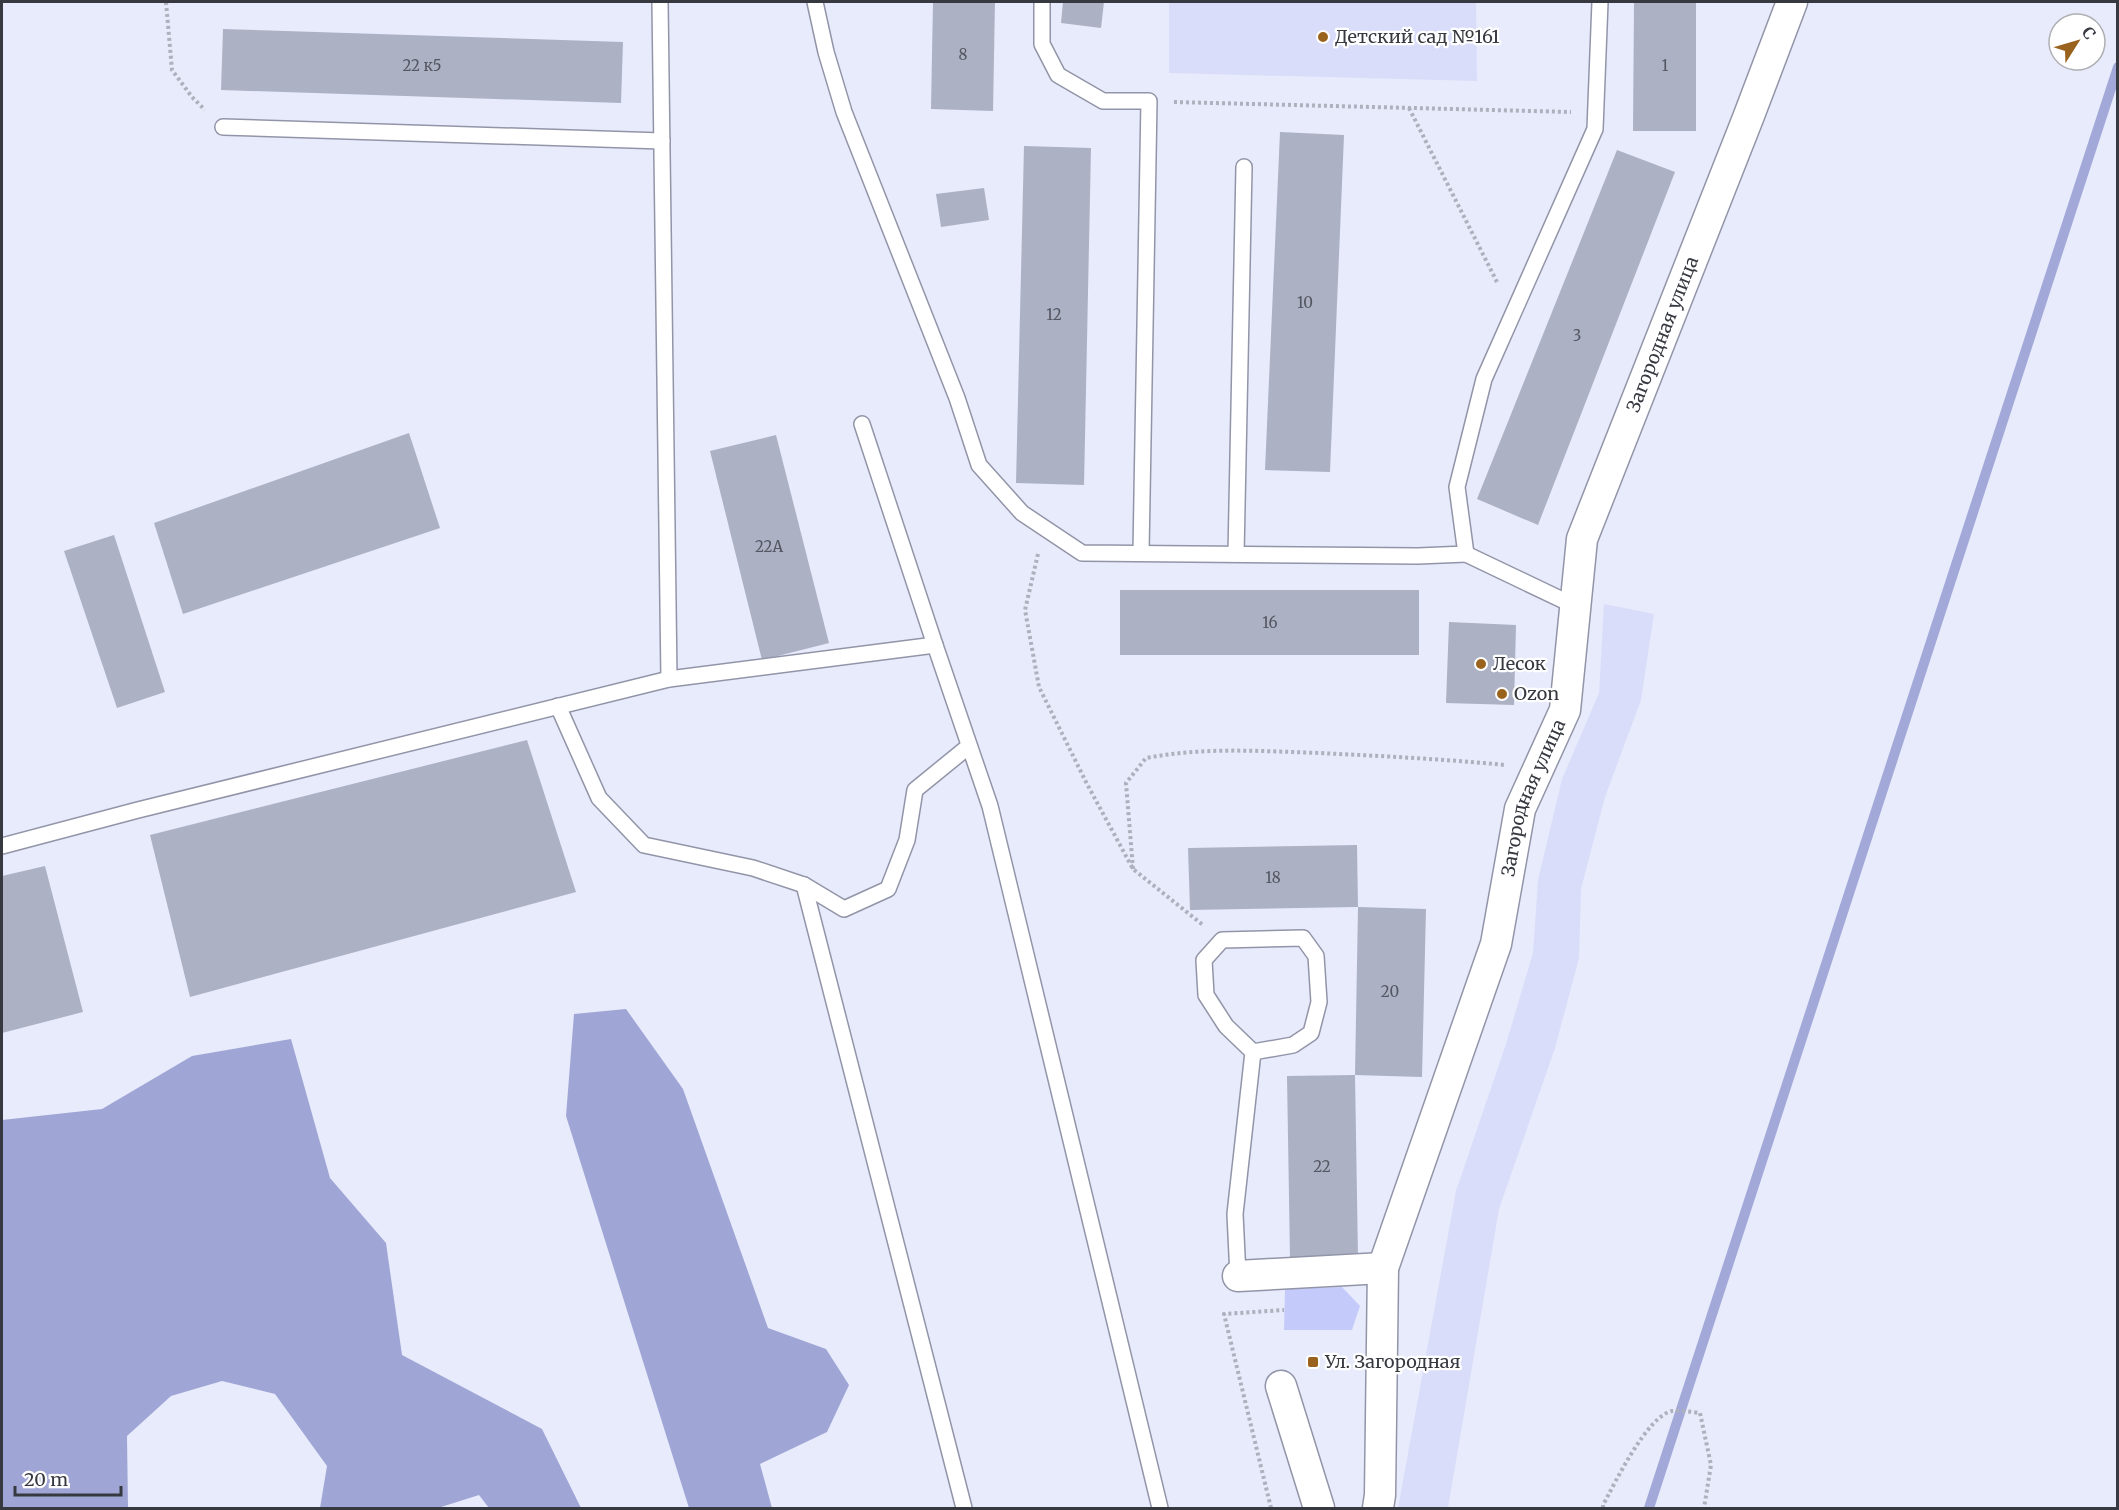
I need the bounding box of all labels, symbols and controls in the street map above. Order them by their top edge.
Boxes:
north arrow [2047,12,2107,72]
text: С [2078,23,2100,43]
place label: Детский сад №161 [1335,25,1500,48]
marker: Детский сад №161 [1316,30,1330,44]
house number: 8 [959,45,968,64]
house number: 22 к5 [402,56,442,75]
house number: 1 [1662,56,1669,75]
street label: Загородная улица [1621,253,1703,415]
house number: 10 [1297,293,1313,312]
house number: 12 [1046,305,1062,324]
house number: 3 [1573,326,1581,345]
house number: 22А [755,537,784,556]
house number: 16 [1262,613,1278,632]
place label: Лесок [1493,652,1547,675]
marker: Лесок [1474,657,1488,671]
place label: Ozon [1514,682,1559,705]
marker: Ozon [1495,687,1509,701]
street label: Загородная улица [1496,715,1570,878]
house number: 18 [1265,868,1281,887]
house number: 20 [1381,982,1399,1001]
house number: 22 [1313,1157,1331,1176]
place label: Ул. Загородная [1324,1350,1461,1373]
marker: Ул. Загородная [1306,1355,1320,1369]
scale bar [15,1459,122,1497]
text: 20 m [24,1468,68,1491]

